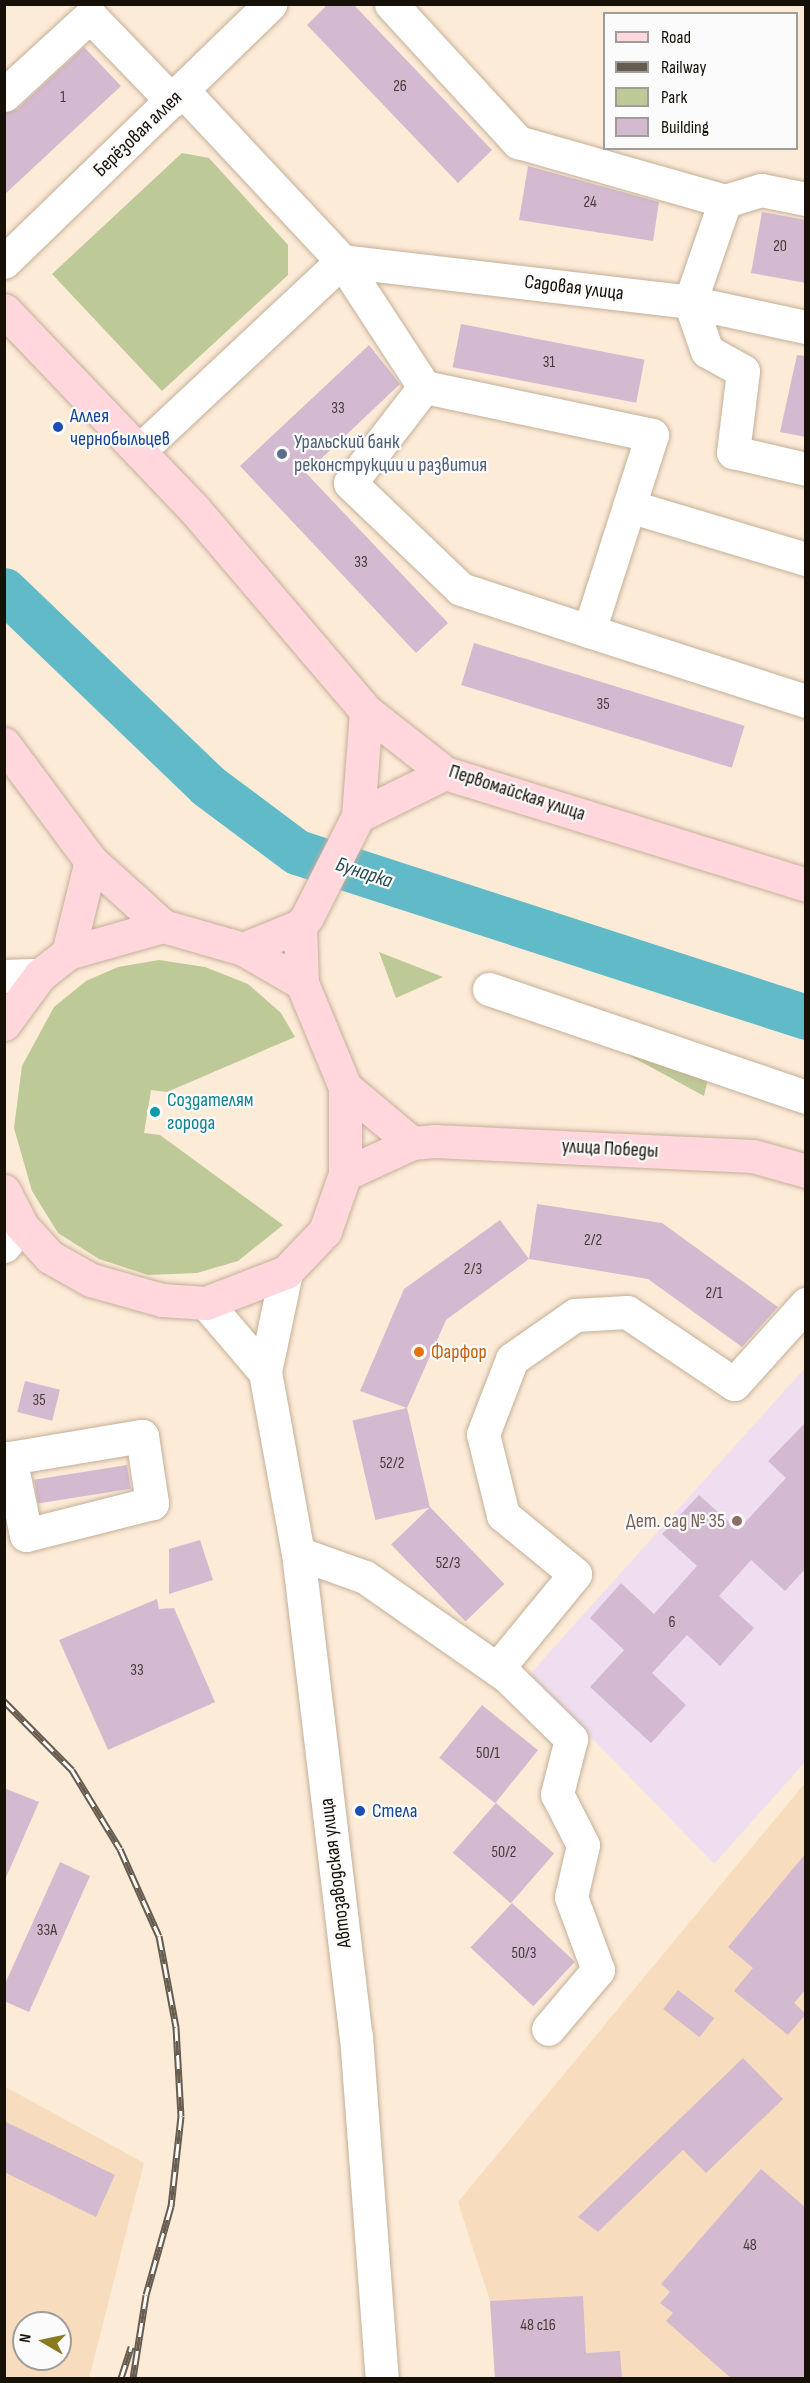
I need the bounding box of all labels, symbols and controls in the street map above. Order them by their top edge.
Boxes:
legend [603,12,798,150]
text: Road [661,27,691,48]
text: Railway [661,57,706,78]
house number: 26 [393,77,407,97]
street label: Берёзовая аллея [89,86,187,182]
text: Park [661,87,687,108]
house number: 1 [60,88,66,108]
text: Building [661,117,709,138]
house number: 24 [583,193,597,213]
house number: 20 [773,237,787,257]
street label: Садовая улица [523,270,625,306]
house number: 31 [543,353,555,373]
house number: 33 [331,399,345,419]
place label: Аллея чернобыльцев [70,404,170,451]
marker: Аллея чернобыльцев [51,420,65,434]
place label: Уральский банк реконструкции и развития [294,430,487,477]
marker: Уральский банк реконструкции и развития [275,447,289,461]
house number: 33 [354,553,368,573]
house number: 35 [596,695,610,715]
street label: Первомайская улица [446,760,588,826]
water label: Бунарка [332,852,396,894]
place label: Создателям города [167,1088,253,1135]
marker: Создателям города [148,1105,162,1119]
street label: улица Победы [561,1134,659,1164]
house number: 2/2 [584,1231,602,1251]
house number: 2/3 [464,1260,482,1280]
house number: 2/1 [705,1284,723,1304]
place label: Фарфор [431,1340,487,1364]
marker: Фарфор [412,1345,426,1359]
house number: 35 [32,1391,46,1411]
house number: 52/2 [380,1454,404,1474]
place label: Дет. сад № 35 [626,1509,725,1533]
marker: Дет. сад № 35 [730,1514,744,1528]
house number: 52/3 [436,1554,460,1574]
house number: 6 [668,1613,676,1633]
house number: 33 [130,1661,144,1681]
house number: 50/1 [476,1744,500,1764]
street label: Автозаводская улица [315,1797,357,1949]
place label: Стела [372,1799,418,1823]
marker: Стела [353,1804,367,1818]
house number: 50/2 [492,1843,516,1863]
house number: 33А [37,1921,57,1941]
house number: 50/3 [512,1944,536,1964]
house number: 48 [743,2236,757,2256]
north arrow [12,2311,72,2371]
house number: 48 с16 [520,2316,556,2336]
text: N [16,2333,36,2344]

